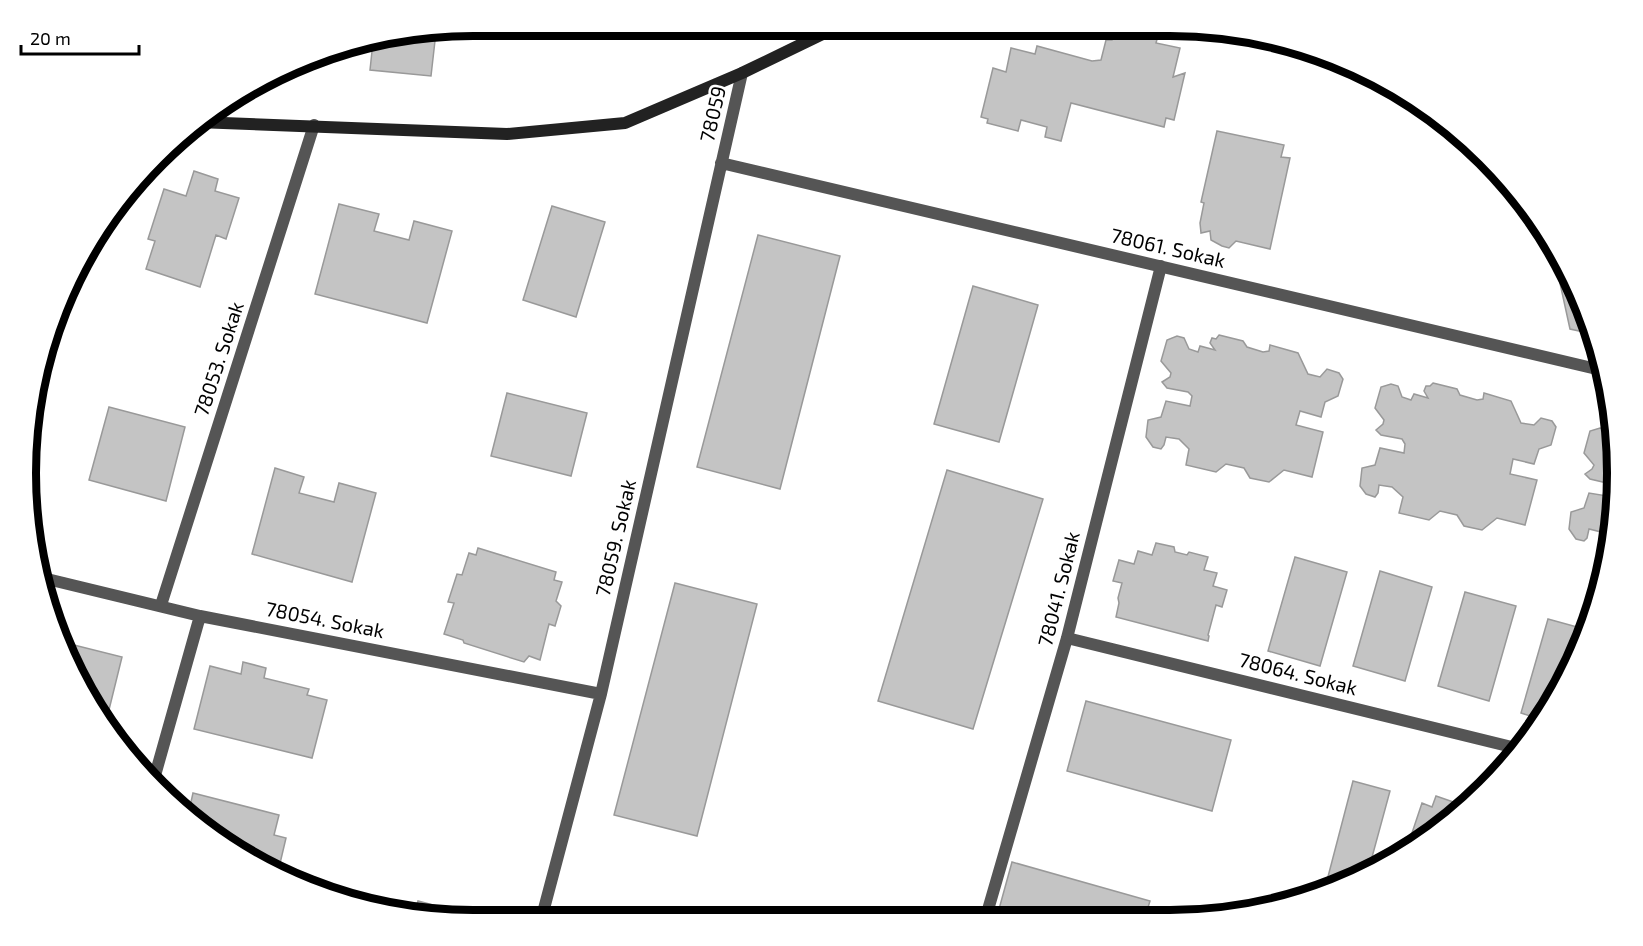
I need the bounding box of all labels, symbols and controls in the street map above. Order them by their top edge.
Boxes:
scale bar [21,18,140,56]
text: 20 m [30,27,71,49]
street label: 78059 [694,83,730,144]
street label: 78061. Sokak [1109,222,1228,272]
street label: 78053. Sokak [188,298,248,419]
street label: 78059. Sokak [590,477,640,599]
street label: 78041. Sokak [1032,529,1084,649]
street label: 78054. Sokak [264,596,387,642]
street label: 78064. Sokak [1237,647,1360,699]

